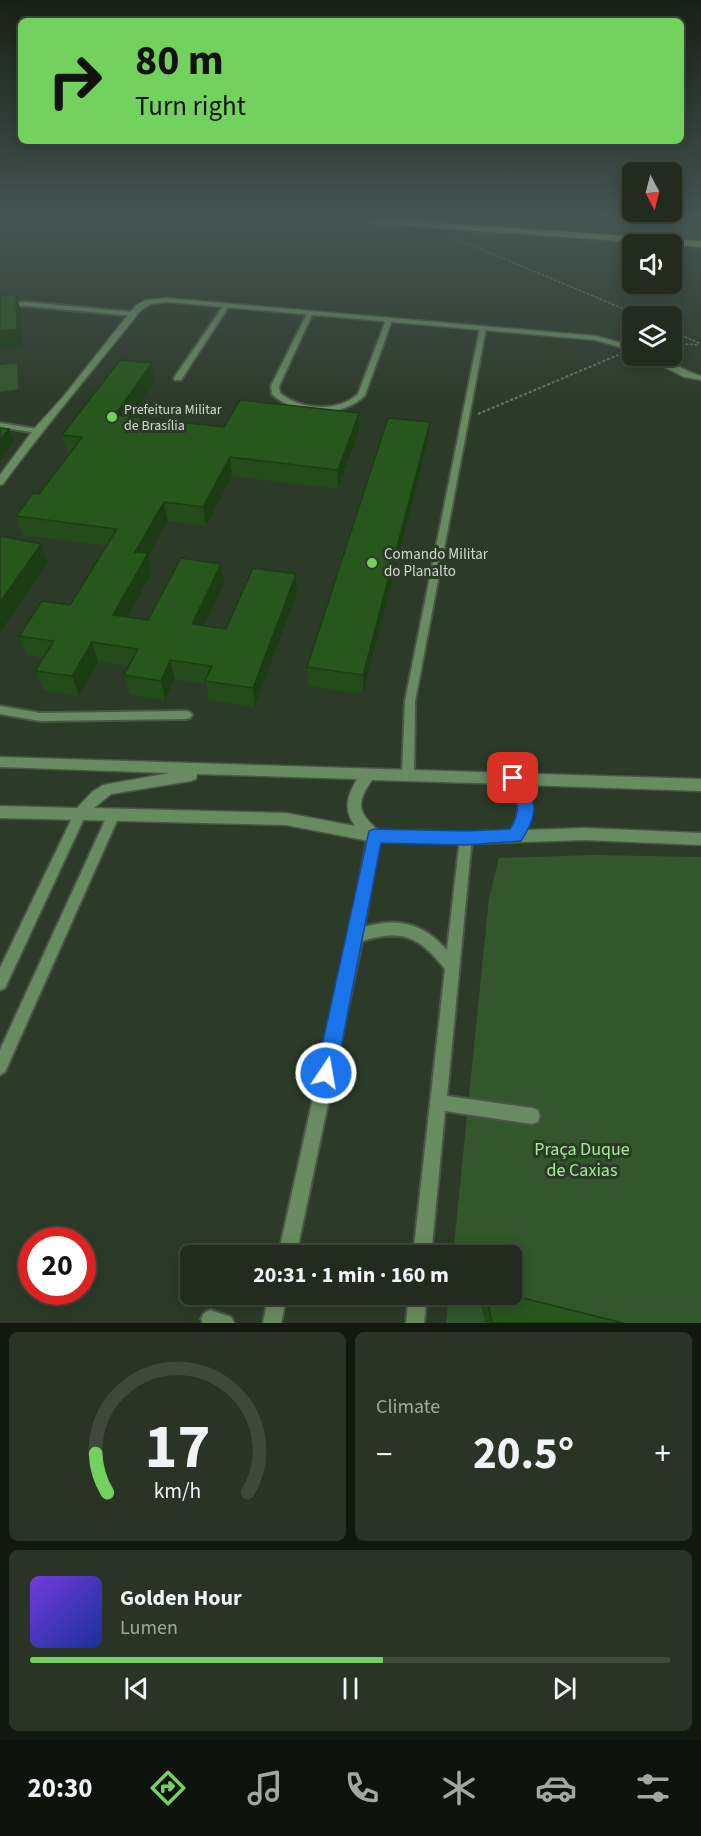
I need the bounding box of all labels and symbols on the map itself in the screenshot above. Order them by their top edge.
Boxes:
north arrow [622,162,682,222]
place label: Prefeitura Militar de Brasília [124,400,222,436]
marker: Prefeitura Militar de Brasília [105,410,119,424]
place label: Comando Militar do Planalto [384,544,489,582]
marker: Comando Militar do Planalto [365,556,379,570]
pin [487,752,538,803]
position arrow [294,1041,358,1105]
park label: Praça Duque de Caxias [534,1137,630,1183]
speed limit sign: 20 [18,1227,96,1305]

